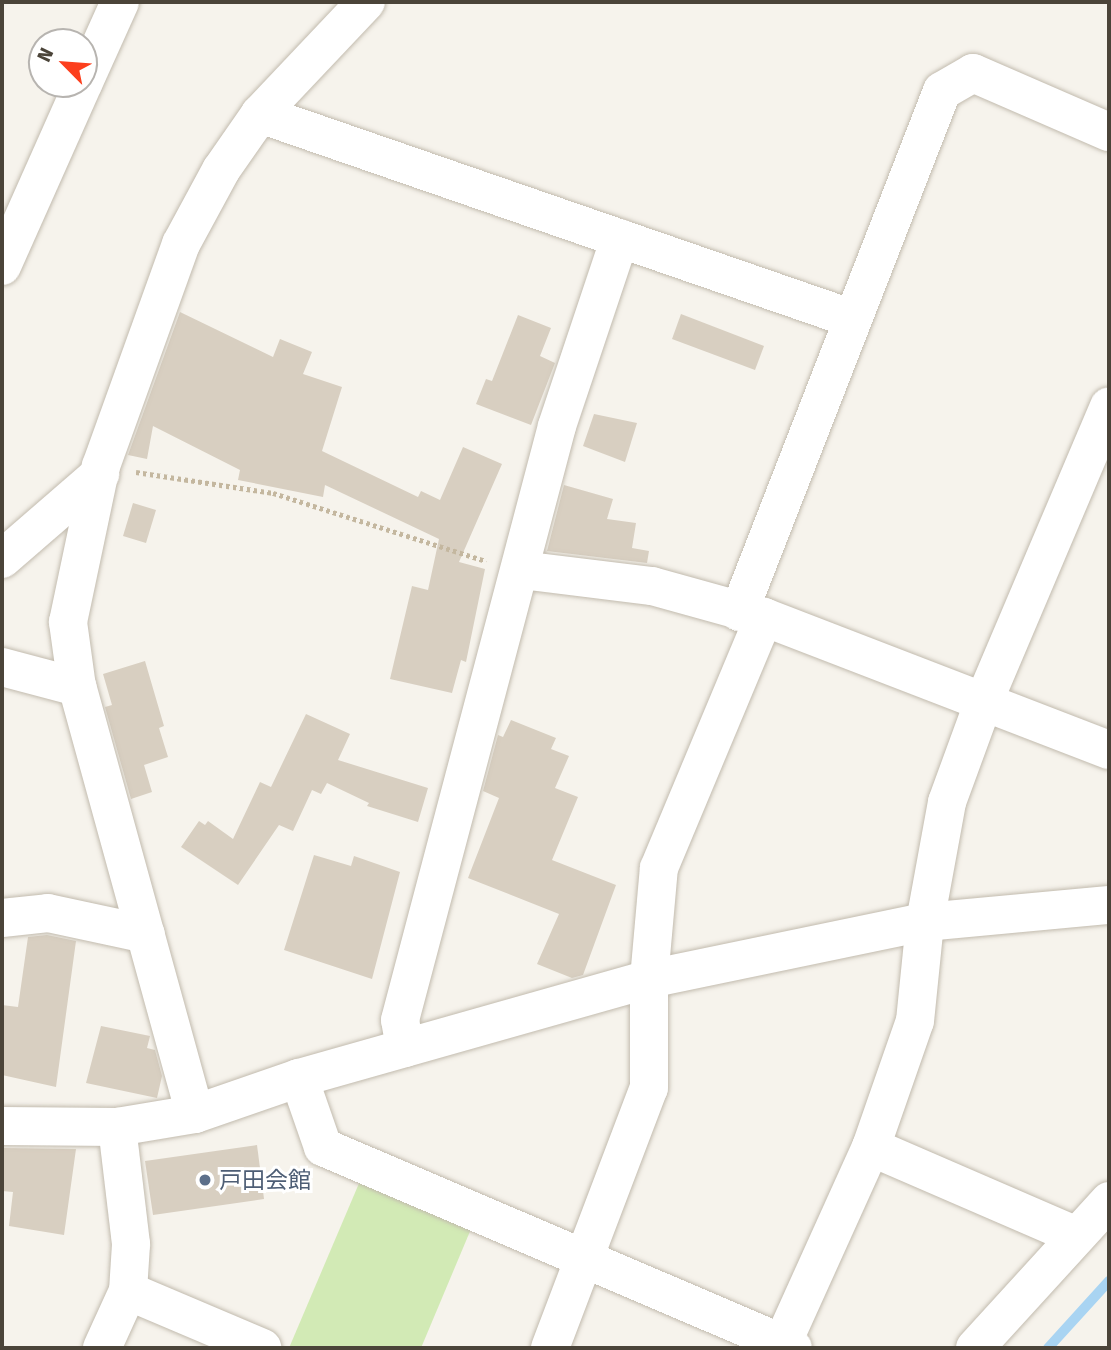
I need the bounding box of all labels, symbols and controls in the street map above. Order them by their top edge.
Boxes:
north arrow [28,28,98,98]
text: N [32,44,58,65]
place label: 戸田会館 [219,1166,311,1194]
marker: 戸田会館 [197,1172,213,1188]

